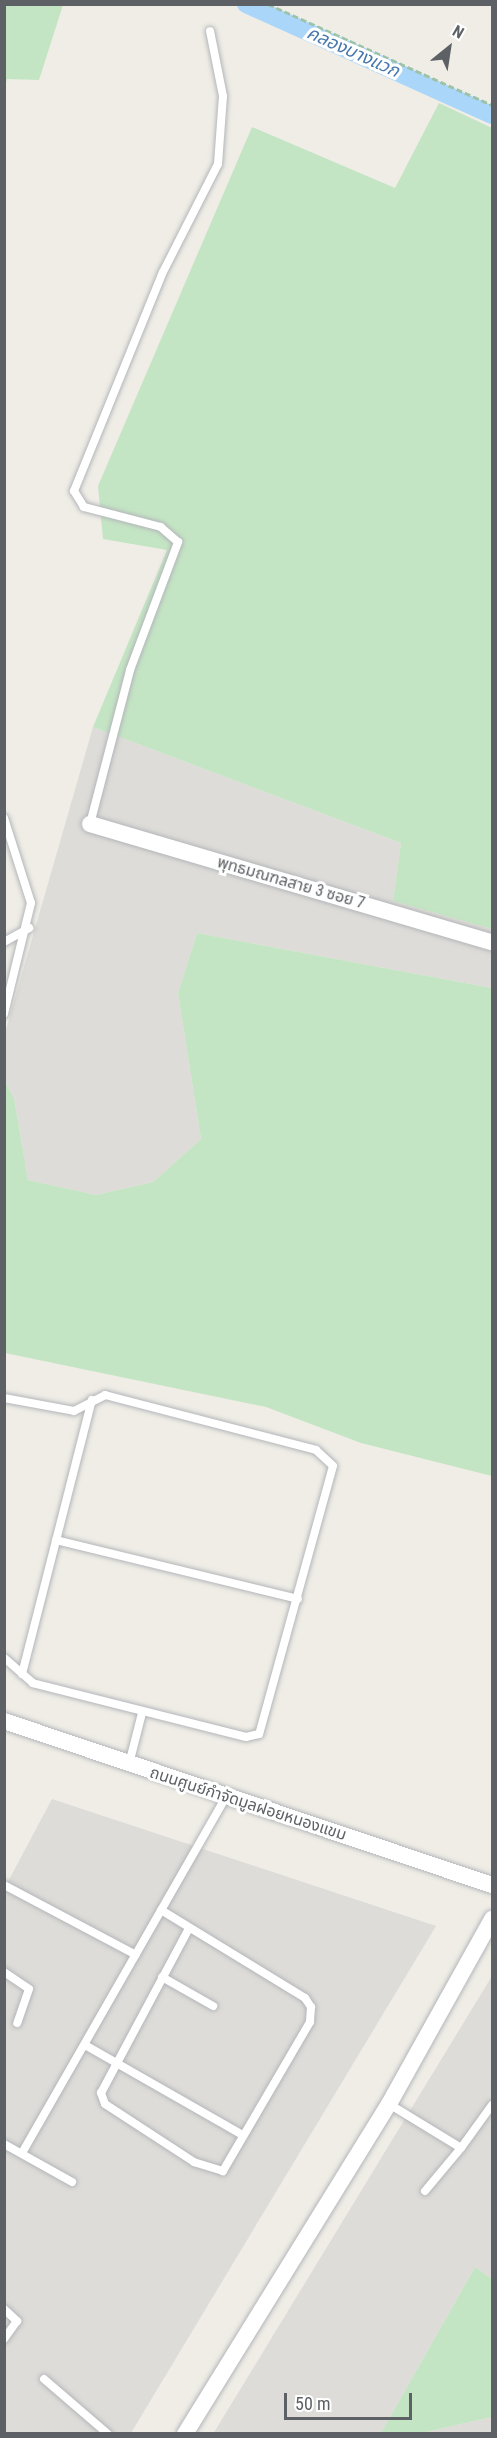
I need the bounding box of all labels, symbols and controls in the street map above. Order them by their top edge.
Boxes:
north arrow [419,18,479,78]
text: N [449,21,467,43]
water label: คลองบางแวก [303,22,403,82]
street label: พุทธมณฑลสาย 3 ซอย 7 [215,853,367,913]
street label: ถนนศูนย์กำจัดมูลฝอยหนองแขม [147,1763,349,1845]
scale bar [287,2381,414,2419]
text: 50 m [295,2393,330,2414]

